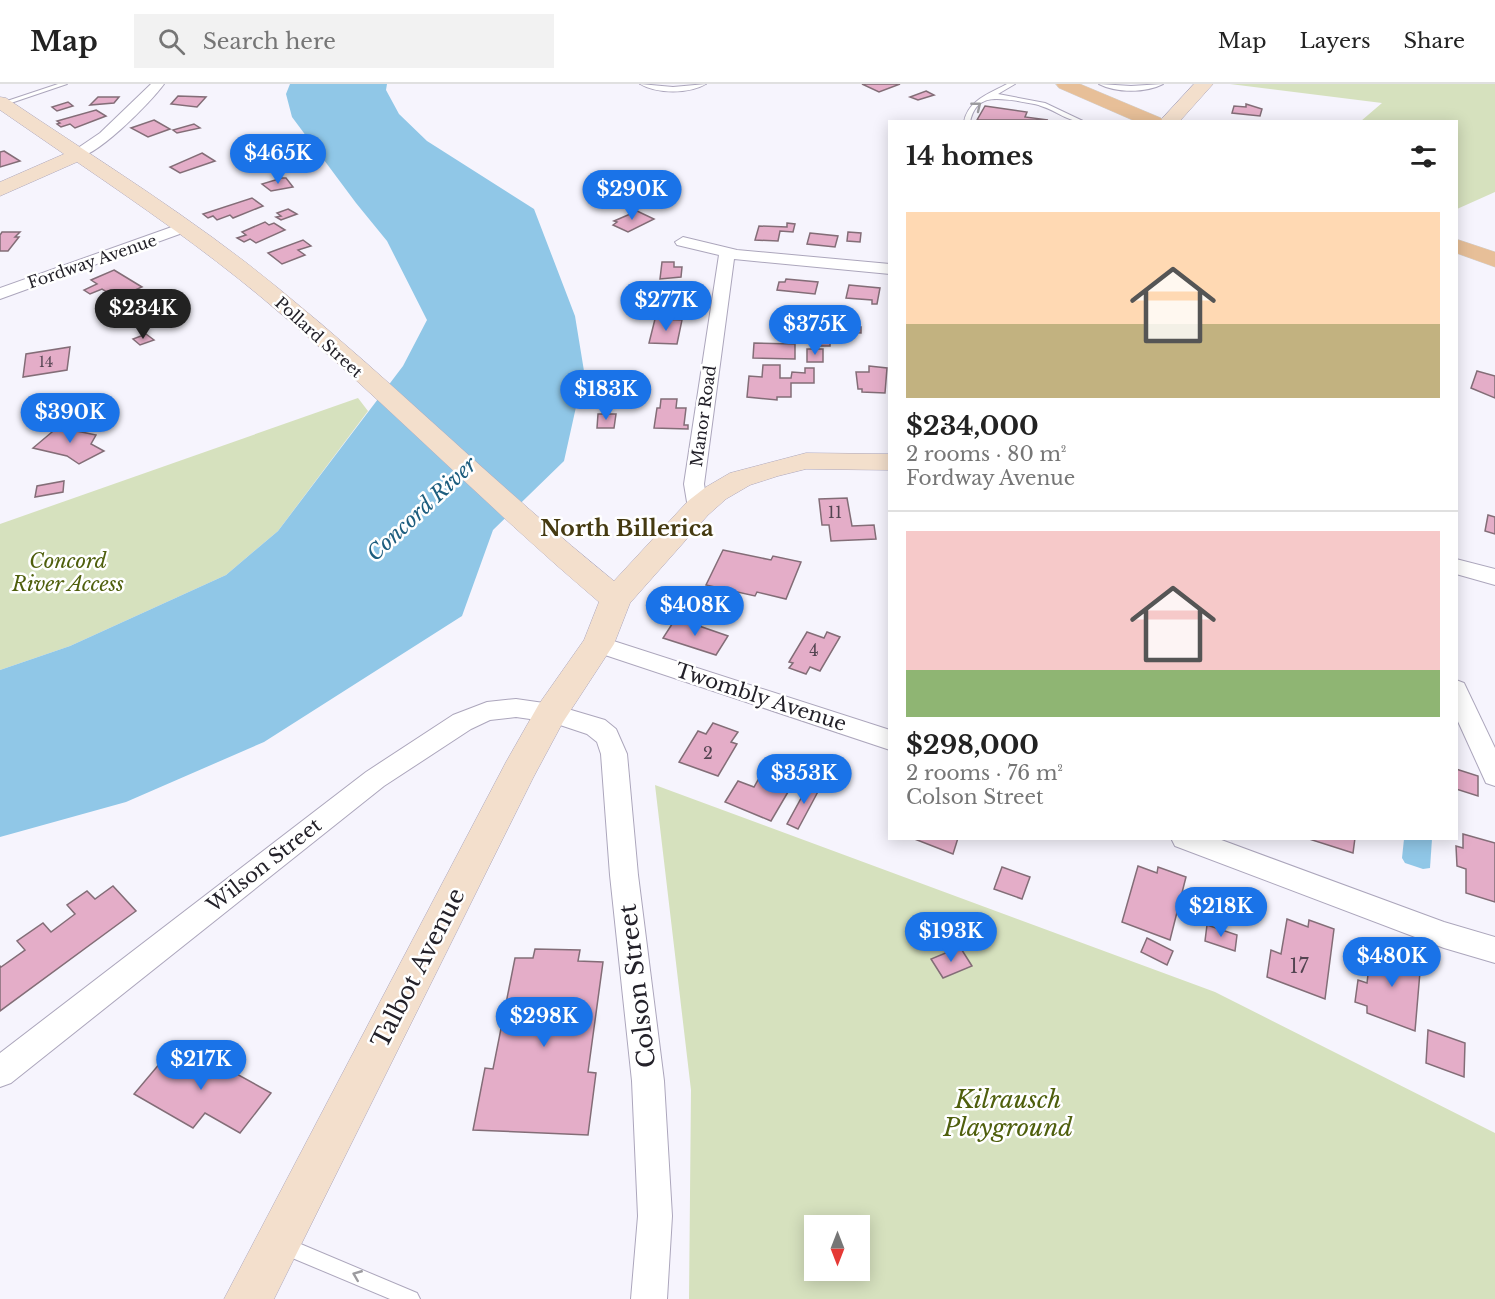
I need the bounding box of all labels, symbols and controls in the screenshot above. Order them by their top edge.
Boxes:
search box [134,14,554,68]
text: Map [30,24,98,59]
icon: search [155,25,188,58]
text: Search here [203,28,336,55]
text: Map [1218,28,1267,54]
text: Layers [1300,28,1371,54]
text: Share [1404,28,1465,54]
one-way arrow [970,102,981,113]
pin: $465K [236,134,320,185]
text: 14 homes [906,140,1033,172]
icon: filters [1407,140,1440,173]
text: $465K [244,141,312,165]
pin: $290K [590,170,674,221]
text: $290K [597,177,667,201]
street label: Fordway Avenue [25,230,159,292]
icon: home [1119,251,1227,359]
pin: $277K [624,281,708,332]
text: $277K [634,288,698,312]
pin: $234K [101,289,185,340]
street label: Pollard Street [271,292,367,382]
text: $234K [109,296,177,320]
pin: $375K [773,305,857,356]
text: $375K [783,312,847,336]
house number: 14 [39,353,53,371]
street label: Manor Road [686,364,720,468]
pin: $183K [564,370,648,421]
text: $183K [574,377,638,401]
pin: $390K [28,393,112,444]
text: $390K [35,400,105,424]
text: $234,000 [906,410,1039,442]
text: 2 rooms · 80 m² [906,442,1067,466]
water label: Concord River [362,451,483,567]
text: Fordway Avenue [906,466,1075,490]
house number: 11 [828,502,842,522]
district label: North Billerica [540,515,714,542]
park label: Concord River Access [11,549,124,596]
icon: home [1119,570,1227,678]
pin: $408K [653,586,737,637]
text: $408K [660,593,730,617]
house number: 4 [809,640,819,660]
street label: Twombly Avenue [672,658,850,736]
text: $298,000 [906,729,1039,761]
house number: 2 [703,743,713,763]
pin: $353K [762,754,846,805]
text: $353K [771,761,837,785]
text: 2 rooms · 76 m² [906,761,1063,785]
text: Colson Street [906,785,1043,809]
street label: Wilson Street [201,813,326,918]
street label: Talbot Avenue [365,883,471,1053]
pin: $218K [1179,887,1263,938]
text: $218K [1189,894,1253,918]
street label: Colson Street [613,902,661,1070]
pin: $193K [909,912,993,963]
text: $193K [919,919,983,943]
pin: $480K [1350,937,1434,988]
text: $480K [1357,944,1427,968]
house number: 17 [1290,954,1309,978]
pin: $298K [502,997,586,1048]
text: $298K [510,1004,578,1028]
pin: $217K [159,1040,243,1091]
text: $217K [170,1047,232,1071]
park label: Kilrausch Playground [942,1085,1073,1142]
north arrow [804,1215,870,1281]
map controls [804,1215,870,1281]
one-way arrow [353,1270,364,1282]

